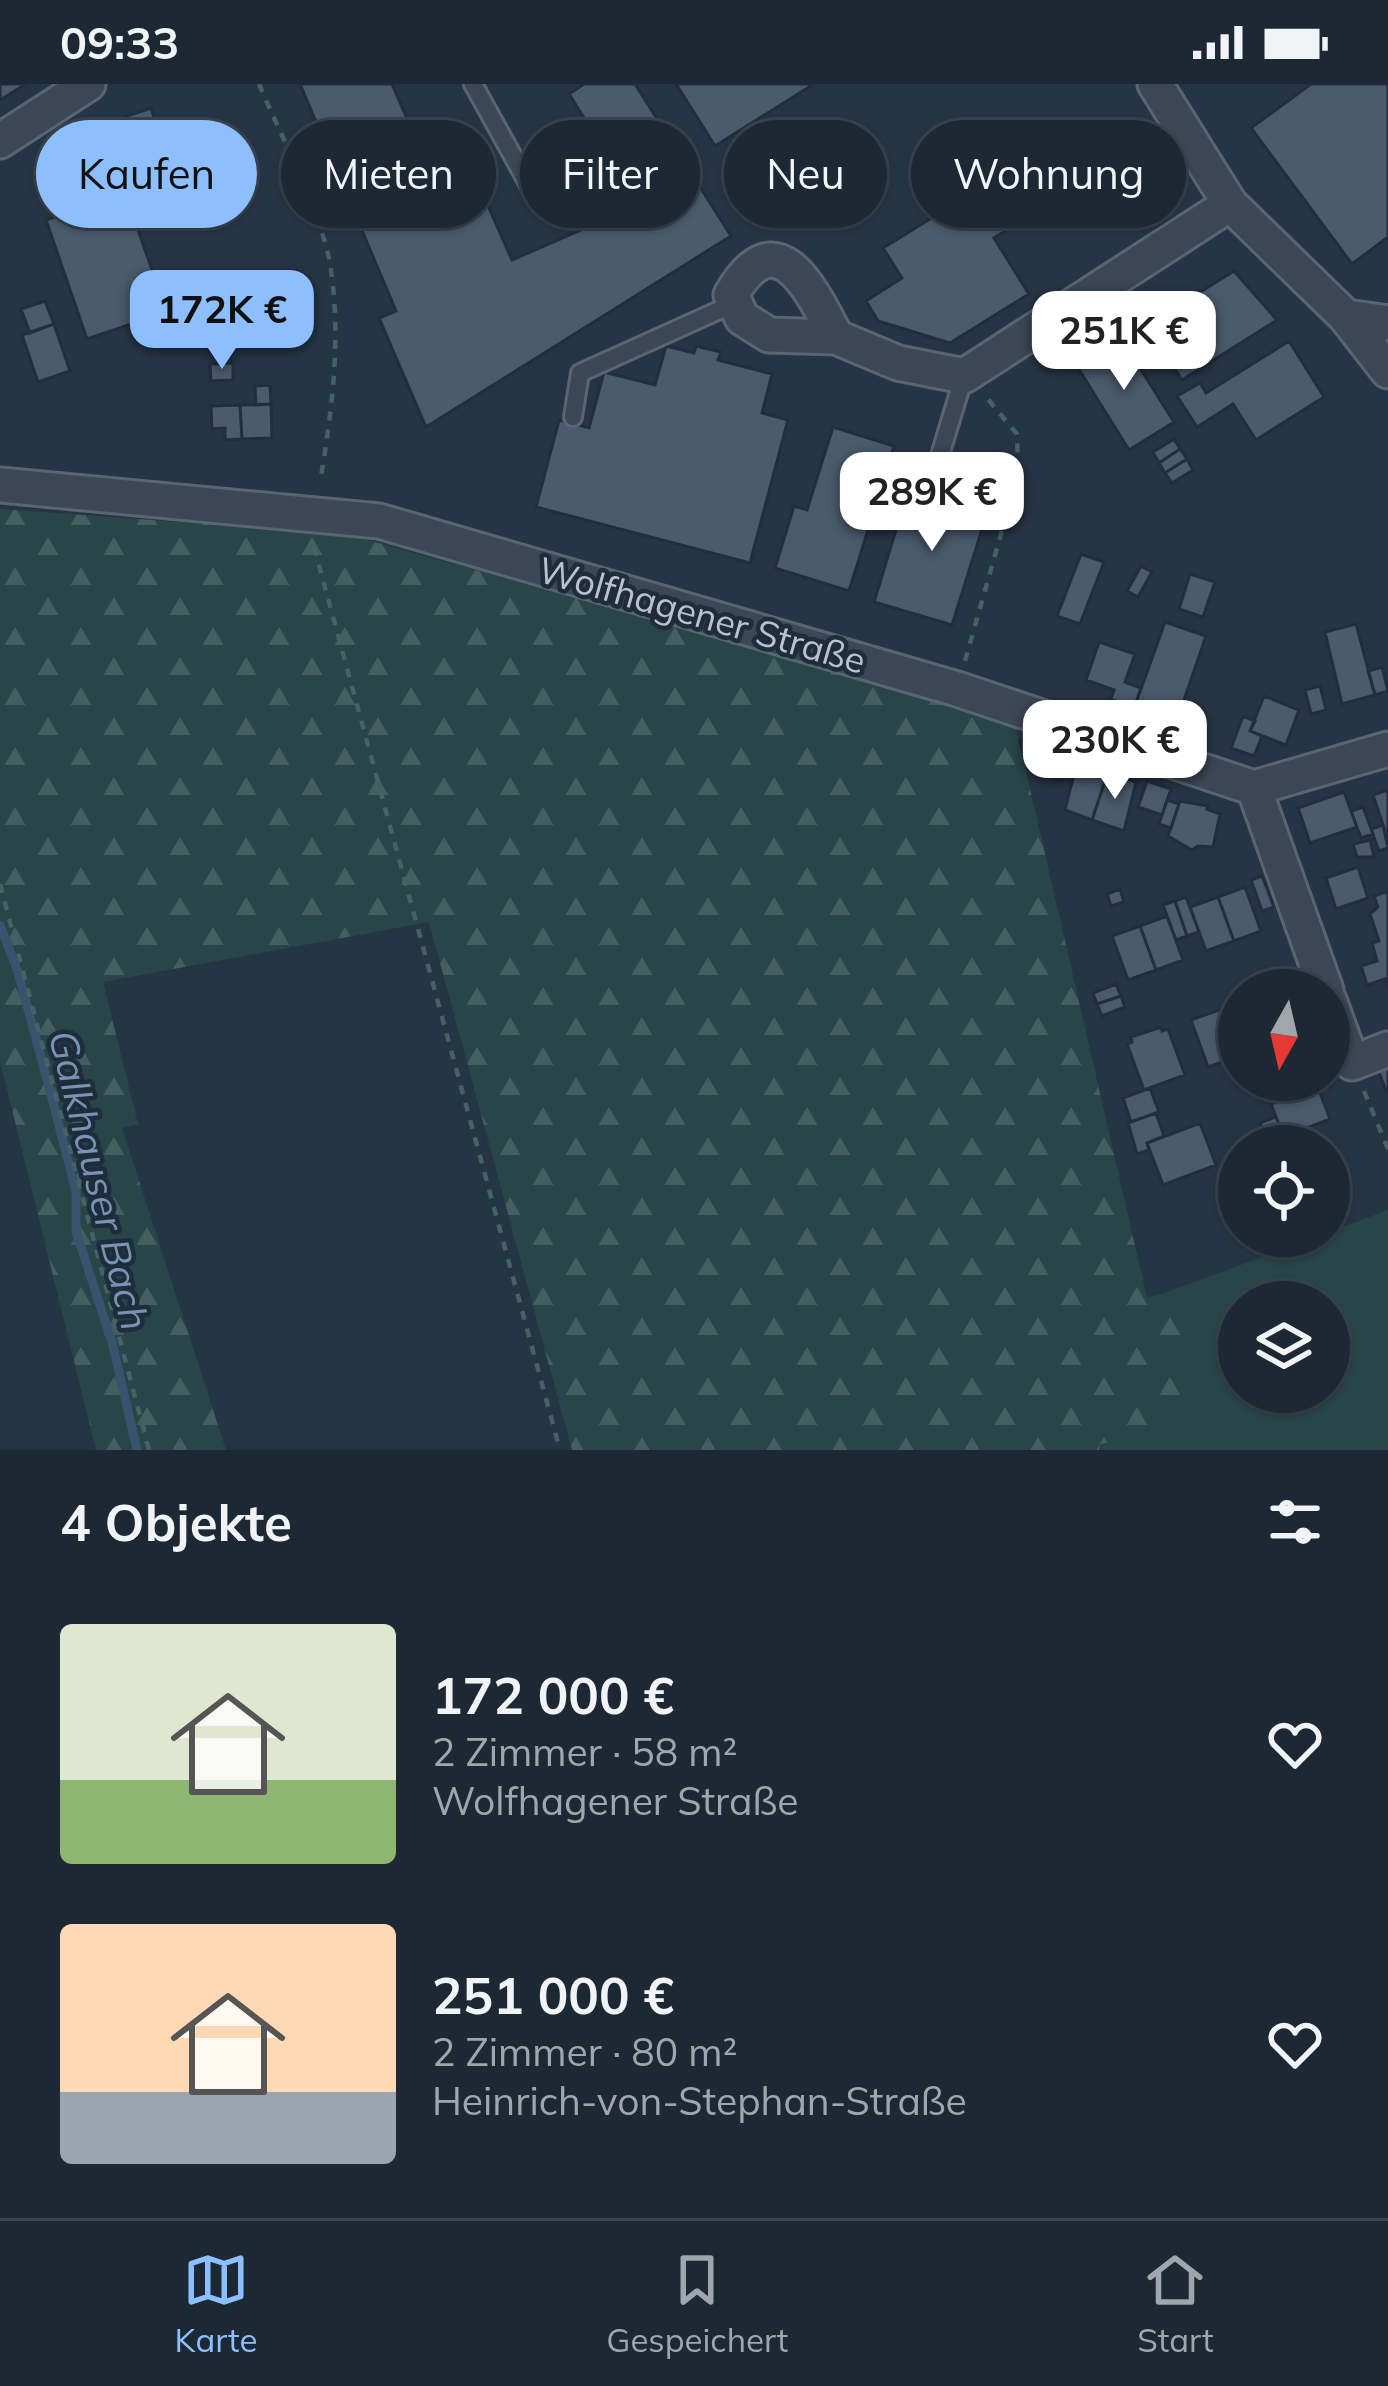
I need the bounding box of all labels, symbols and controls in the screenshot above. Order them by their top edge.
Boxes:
text: 09:33 [60,14,179,70]
chip: Kaufen [36,120,257,228]
chip: Mieten [281,120,496,228]
chip: Filter [520,120,700,228]
chip: Neu [724,120,887,228]
chip: Wohnung [911,120,1186,228]
pin: 172K € [124,270,320,372]
text: 172K € [157,284,287,333]
pin: 251K € [1026,291,1222,393]
text: 251K € [1059,305,1189,354]
pin: 289K € [834,452,1030,554]
text: 289K € [867,466,997,515]
street label: Wolfhagener Straße [533,546,871,683]
pin: 230K € [1017,700,1213,802]
text: 230K € [1050,714,1180,763]
north arrow [1218,969,1350,1101]
map controls [1218,969,1350,1413]
water label: Galkhauser Bach [39,1025,160,1335]
button: locate [1218,1125,1350,1257]
button: layers [1218,1281,1350,1413]
icon: filters [1262,1489,1328,1555]
text: 4 Objekte [60,1490,292,1554]
text: 172 000 € [432,1663,674,1727]
icon: home [156,1672,300,1816]
icon: heart [1262,1711,1328,1777]
text: 2 Zimmer · 58 m² [432,1727,737,1776]
text: Wolfhagener Straße [432,1776,798,1825]
text: 251 000 € [432,1963,674,2027]
icon: home [156,1972,300,2116]
icon: heart [1262,2011,1328,2077]
text: 2 Zimmer · 80 m² [432,2027,737,2076]
text: Heinrich-von-Stephan-Straße [432,2076,967,2125]
tab: Karte [174,2247,257,2360]
tab: Gespeichert [606,2247,788,2360]
tab: Start [1137,2247,1214,2360]

